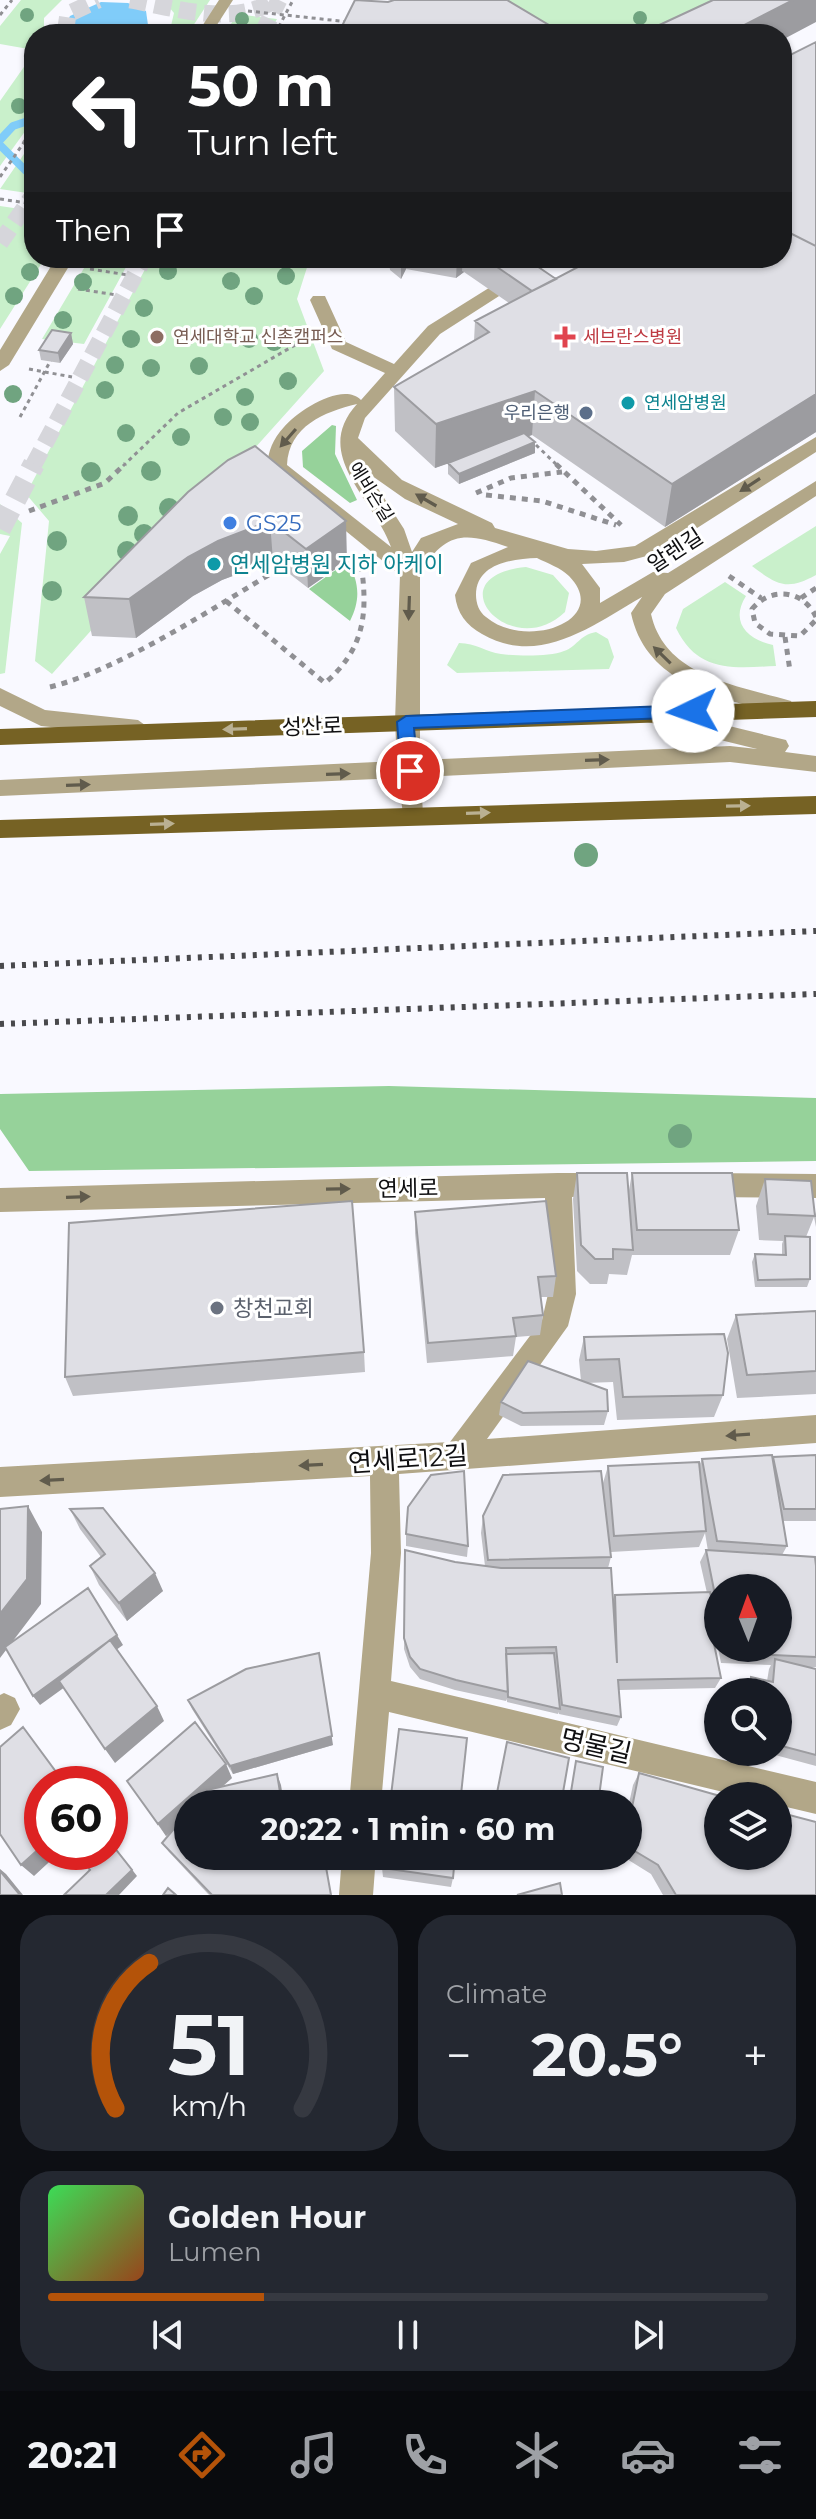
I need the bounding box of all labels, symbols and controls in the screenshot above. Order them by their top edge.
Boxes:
text: 50 m [188,52,334,120]
icon: left [56,56,160,160]
text: Turn left [188,120,339,164]
icon: arrive [148,208,192,252]
text: Then [56,212,132,249]
place label: 연세대학교 신촌캠퍼스 [173,326,343,348]
marker: 세브란스병원 [554,326,576,348]
place label: 세브란스병원 [583,326,682,348]
marker: 연세대학교 신촌캠퍼스 [148,328,166,346]
place label: 연세암병원 [644,392,727,414]
marker: 연세암병원 [619,394,637,412]
place label: 우리은행 [504,402,570,424]
marker: 우리은행 [577,404,595,422]
one-way arrow [280,427,297,447]
street label: 에비슨길 [344,458,398,526]
one-way arrow [739,478,761,492]
one-way arrow [415,493,437,507]
place label: GS25 [246,510,301,537]
marker: GS25 [221,514,239,532]
street label: 알렌길 [642,523,708,578]
place label: 연세암병원 지하 아케이 [230,551,444,578]
marker: 연세암병원 지하 아케이 [205,555,223,573]
one-way arrow [402,596,415,621]
one-way arrow [653,646,672,664]
position arrow [651,669,735,753]
street label: 성산로 [281,712,343,741]
one-way arrow [222,722,247,735]
pin [376,737,444,805]
icon: arrive [388,749,432,793]
one-way arrow [585,753,610,766]
one-way arrow [326,767,351,780]
one-way arrow [66,778,91,791]
one-way arrow [726,800,751,813]
one-way arrow [466,807,491,820]
one-way arrow [150,817,175,830]
street label: 연세로 [377,1174,439,1203]
one-way arrow [326,1183,351,1195]
one-way arrow [66,1190,91,1203]
place label: 창천교회 [233,1295,314,1322]
marker: 창천교회 [208,1299,226,1317]
one-way arrow [725,1429,750,1442]
street label: 연세로12길 [347,1439,469,1479]
one-way arrow [298,1459,323,1472]
one-way arrow [39,1474,64,1487]
north arrow [704,1574,792,1662]
map controls [704,1574,792,1870]
button: search [704,1678,792,1766]
street label: 명물길 [557,1722,635,1770]
speed limit sign: 60 [24,1766,128,1870]
button: layers [704,1782,792,1870]
text: 20:22 · 1 min · 60 m [261,1811,555,1848]
text: Climate [446,1978,547,2010]
text: 51 [168,1994,250,2096]
text: 20.5° [531,2018,683,2091]
text: − [446,2028,471,2082]
text: + [743,2028,768,2082]
text: km/h [171,2088,247,2123]
text: Golden Hour [168,2199,366,2236]
text: Lumen [168,2236,261,2268]
icon: previous [146,2313,190,2357]
icon: pause [386,2313,430,2357]
icon: next [626,2313,670,2357]
icon: directions [174,2427,230,2483]
icon: music [286,2427,342,2483]
icon: phone [397,2427,453,2483]
icon: climate [509,2427,565,2483]
icon: car [620,2427,676,2483]
icon: filters [732,2427,788,2483]
text: 20:21 [28,2433,118,2477]

